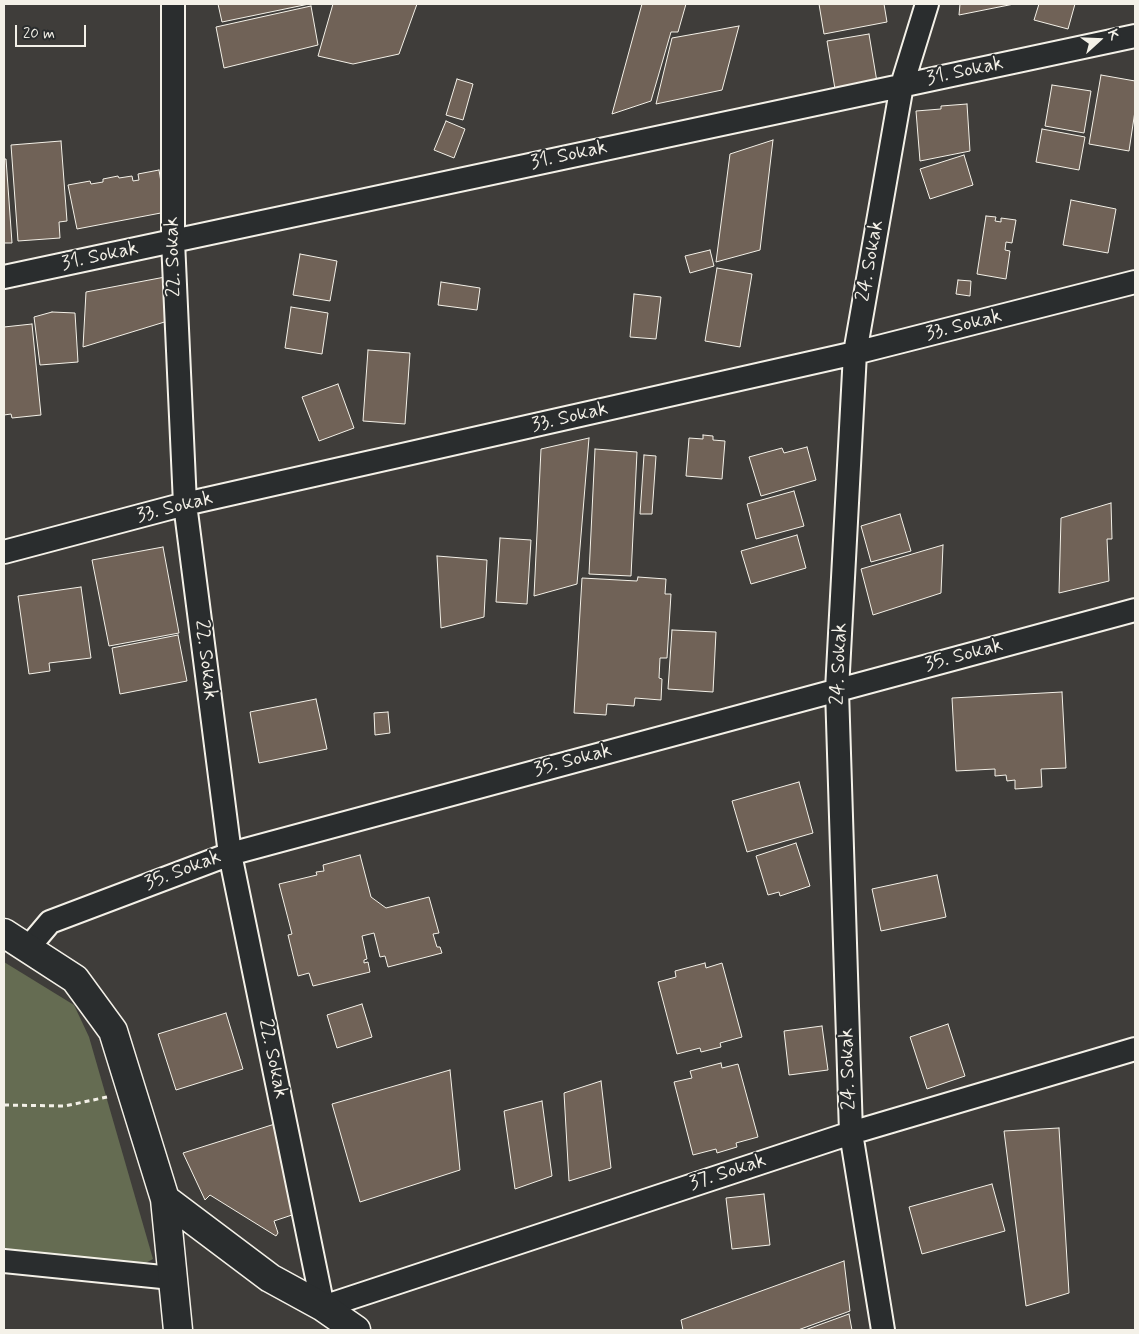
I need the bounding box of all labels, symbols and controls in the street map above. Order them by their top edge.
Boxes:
scale bar [18,15,89,47]
north arrow [1074,15,1124,65]
text: 20 m [23,24,55,44]
text: K [1103,27,1123,43]
street label: 31. Sokak [924,52,1006,92]
street label: 31. Sokak [528,136,610,176]
street label: 22. Sokak [161,216,187,298]
street label: 24. Sokak [852,218,890,304]
street label: 31. Sokak [59,237,141,277]
street label: 33. Sokak [923,305,1005,347]
street label: 33. Sokak [529,398,611,438]
street label: 33. Sokak [134,487,216,529]
street label: 22. Sokak [188,619,222,701]
street label: 24. Sokak [827,623,853,705]
street label: 35. Sokak [922,634,1006,678]
street label: 35. Sokak [531,739,615,783]
street label: 35. Sokak [141,845,225,897]
street label: 22. Sokak [252,1017,292,1101]
street label: 24. Sokak [836,1028,862,1110]
street label: 37. Sokak [687,1149,769,1197]

